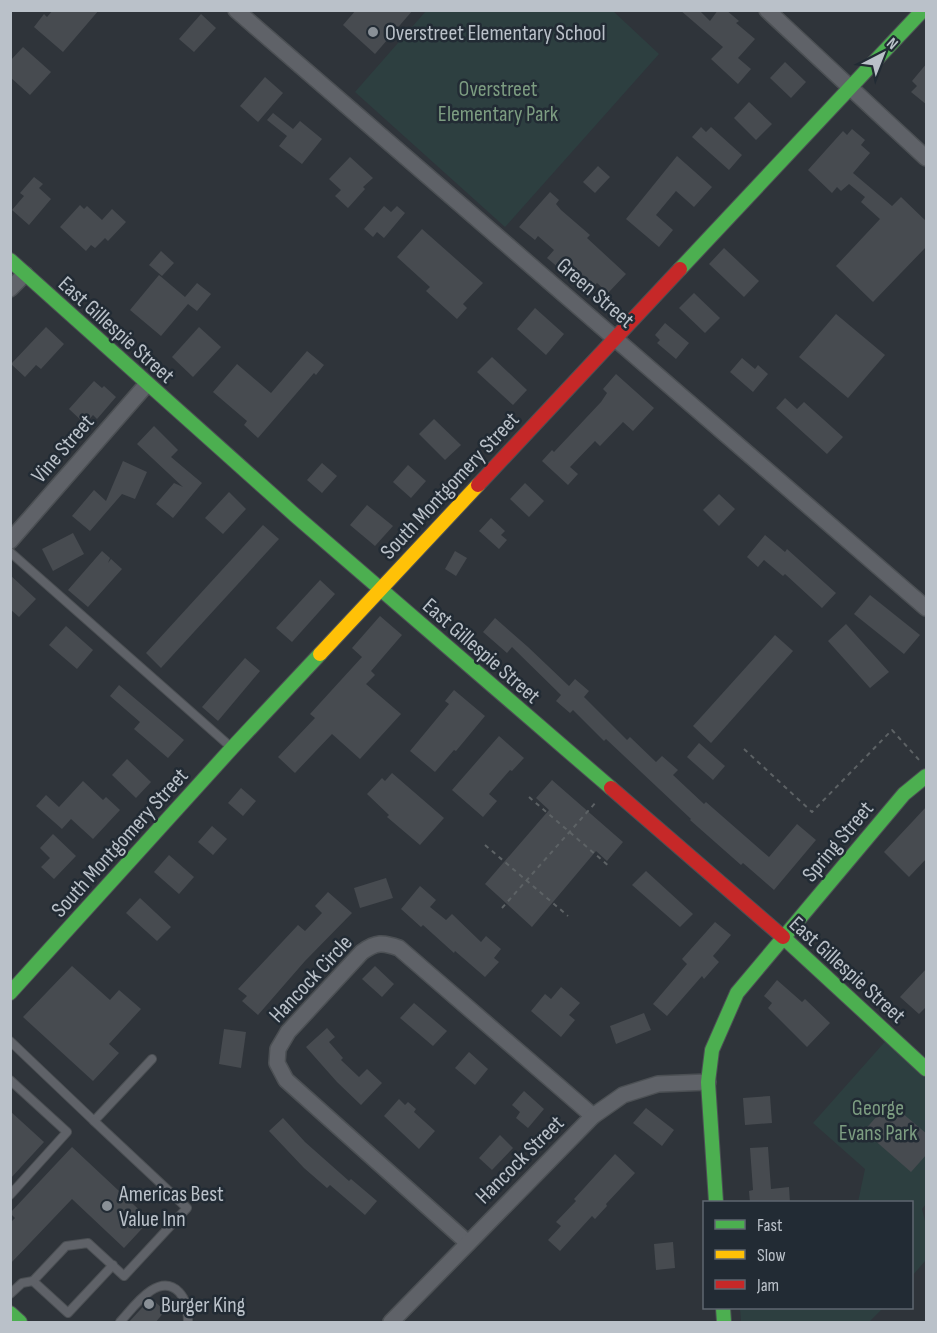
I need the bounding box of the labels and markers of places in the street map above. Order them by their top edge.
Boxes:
place label: Overstreet Elementary School [385,20,606,47]
marker: Overstreet Elementary School [366,25,380,39]
place label: Americas Best Value Inn [118,1181,224,1233]
marker: Americas Best Value Inn [100,1199,114,1213]
place label: Burger King [161,1292,246,1319]
marker: Burger King [142,1297,156,1311]

